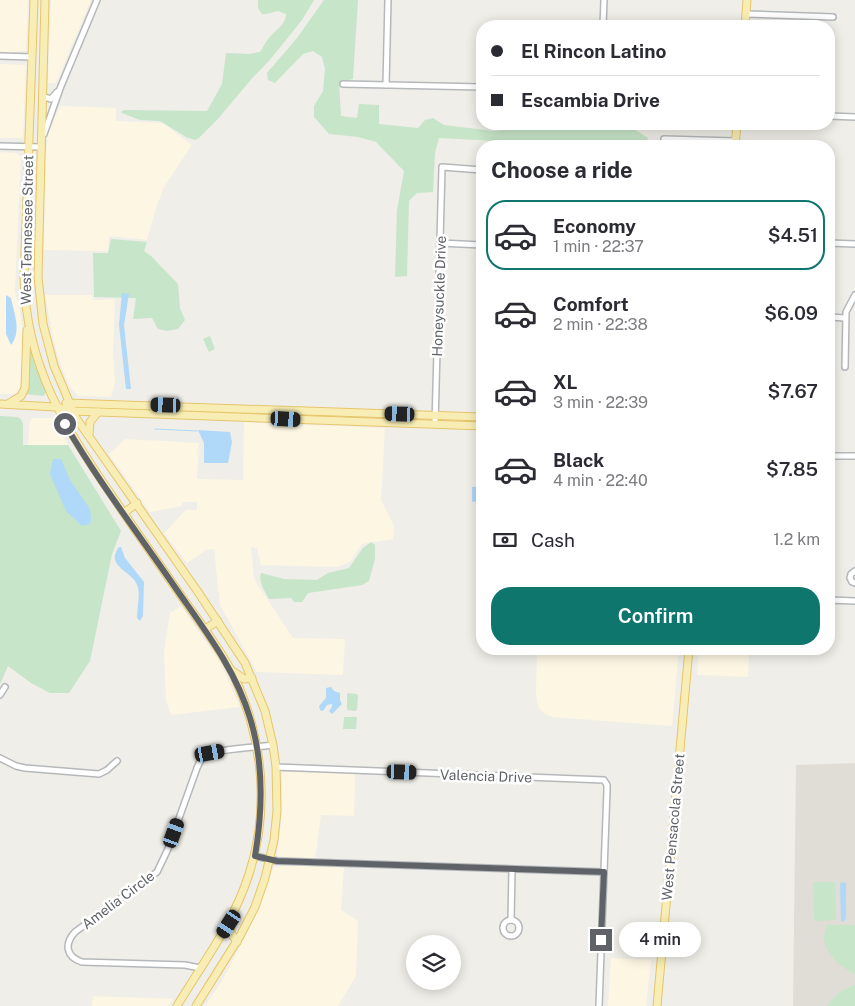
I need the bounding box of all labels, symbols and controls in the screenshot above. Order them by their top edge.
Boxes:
text: El Rincon Latino [521,40,666,62]
text: Escambia Drive [521,89,660,111]
street label: West Tennessee Street [18,155,36,305]
text: Choose a ride [491,157,633,183]
icon: car [493,213,538,258]
text: Economy [553,215,636,237]
text: $4.51 [768,224,818,246]
street label: Honeysuckle Drive [429,235,449,357]
text: 1 min · 22:37 [553,237,644,256]
icon: car [493,291,538,336]
text: Comfort [553,293,629,315]
text: $6.09 [764,302,818,324]
text: 2 min · 22:38 [553,315,648,334]
icon: car [493,369,538,414]
text: XL [553,371,578,393]
text: $7.67 [768,380,818,402]
text: 3 min · 22:39 [553,393,648,412]
car [150,397,181,413]
car [384,406,415,422]
car [270,411,301,427]
route start [54,413,76,435]
icon: car [493,447,538,492]
text: Black [553,449,604,471]
text: $7.85 [766,458,818,480]
text: 4 min · 22:40 [553,471,648,490]
icon: cash [491,526,519,554]
text: Cash [531,529,575,551]
text: 1.2 km [773,530,820,549]
button: Confirm [491,587,820,645]
car [193,743,226,763]
street label: West Pensacola Street [659,753,687,901]
car [386,764,417,780]
street label: Valencia Drive [440,766,532,786]
car [161,816,186,850]
street label: Amelia Circle [79,867,157,932]
car [214,907,243,941]
callout: 4 min [618,922,701,958]
route end [590,929,612,951]
text: 4 min [639,930,681,949]
map controls [406,935,461,990]
button: layers [406,935,461,990]

